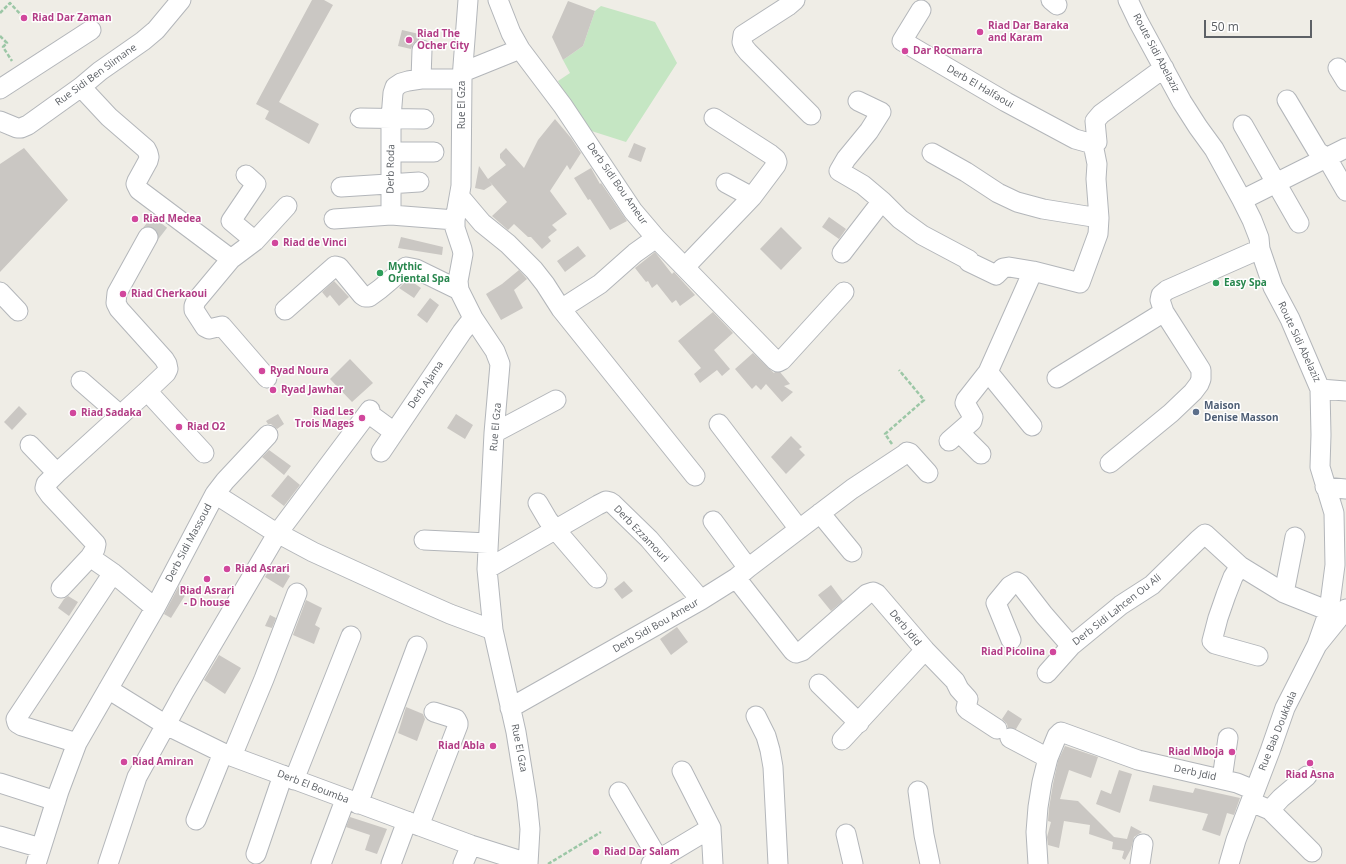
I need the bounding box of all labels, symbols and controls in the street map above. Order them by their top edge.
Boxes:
place label: Riad Dar Zaman [32,12,111,24]
street label: Route Sidi Abelaziz [1130,12,1182,94]
scale bar [1206,12,1314,38]
marker: Riad Dar Zaman [19,13,29,23]
text: 50 m [1211,18,1239,35]
place label: Riad Dar Baraka and Karam [988,20,1069,44]
marker: Riad Dar Baraka and Karam [975,27,985,37]
place label: Riad The Ocher City [417,28,469,52]
marker: Riad The Ocher City [404,35,414,45]
street label: Rue Sidi Ben Slimane [53,41,139,109]
place label: Dar Rocmarra [913,45,982,57]
marker: Dar Rocmarra [900,46,910,56]
street label: Derb El Halfaoui [944,63,1016,111]
street label: Rue El Gza [456,81,468,129]
street label: Derb Sidi Bou Ameur [584,141,650,227]
street label: Derb Roda [385,144,397,194]
place label: Riad Medea [143,213,201,225]
marker: Riad Medea [130,214,140,224]
place label: Riad de Vinci [283,237,347,249]
marker: Riad de Vinci [270,238,280,248]
place label: Mythic Oriental Spa [388,261,450,284]
marker: Mythic Oriental Spa [375,268,385,278]
place label: Easy Spa [1224,277,1267,289]
marker: Easy Spa [1211,278,1221,288]
place label: Riad Cherkaoui [131,288,207,300]
marker: Riad Cherkaoui [118,289,128,299]
street label: Route Sidi Abelaziz [1275,300,1323,384]
street label: Derb Ajama [406,359,446,411]
place label: Ryad Noura [270,365,329,377]
marker: Ryad Noura [257,366,267,376]
place label: Ryad Jawhar [281,384,343,396]
marker: Ryad Jawhar [268,385,278,395]
place label: Maison Denise Masson [1204,400,1279,424]
street label: Rue El Gza [488,402,504,452]
place label: Riad Les Trois Mages [295,406,354,430]
place label: Riad Sadaka [81,407,142,419]
marker: Maison Denise Masson [1191,407,1201,417]
marker: Riad Sadaka [68,408,78,418]
marker: Riad Les Trois Mages [357,413,367,423]
place label: Riad O2 [187,421,225,433]
marker: Riad O2 [174,422,184,432]
street label: Derb Sidi Massoud [163,502,215,584]
street label: Derb Ezzamouri [611,503,671,565]
place label: Riad Asrari [235,563,290,575]
marker: Riad Asrari [222,564,232,574]
street label: Derb Sidi Lahcen Ou Ali [1070,572,1164,648]
marker: Riad Asrari - D house [202,574,212,584]
place label: Riad Asrari - D house [180,585,234,608]
street label: Derb Sidi Bou Ameur [611,596,701,656]
street label: Derb Jdid [887,608,923,648]
place label: Riad Picolina [981,646,1045,658]
marker: Riad Picolina [1048,647,1058,657]
street label: Rue Bab Doukkala [1257,689,1299,773]
street label: Rue El Gza [508,723,530,773]
place label: Riad Abla [438,740,485,752]
marker: Riad Abla [488,741,498,751]
place label: Riad Mboja [1168,746,1224,758]
marker: Riad Mboja [1227,747,1237,757]
place label: Riad Amiran [132,756,194,768]
marker: Riad Amiran [119,757,129,767]
marker: Riad Asna [1305,758,1315,768]
street label: Derb Jdid [1173,763,1217,783]
street label: Derb El Boumba [275,768,351,806]
place label: Riad Asna [1285,769,1335,781]
place label: Riad Dar Salam [604,846,680,858]
marker: Riad Dar Salam [591,847,601,857]

